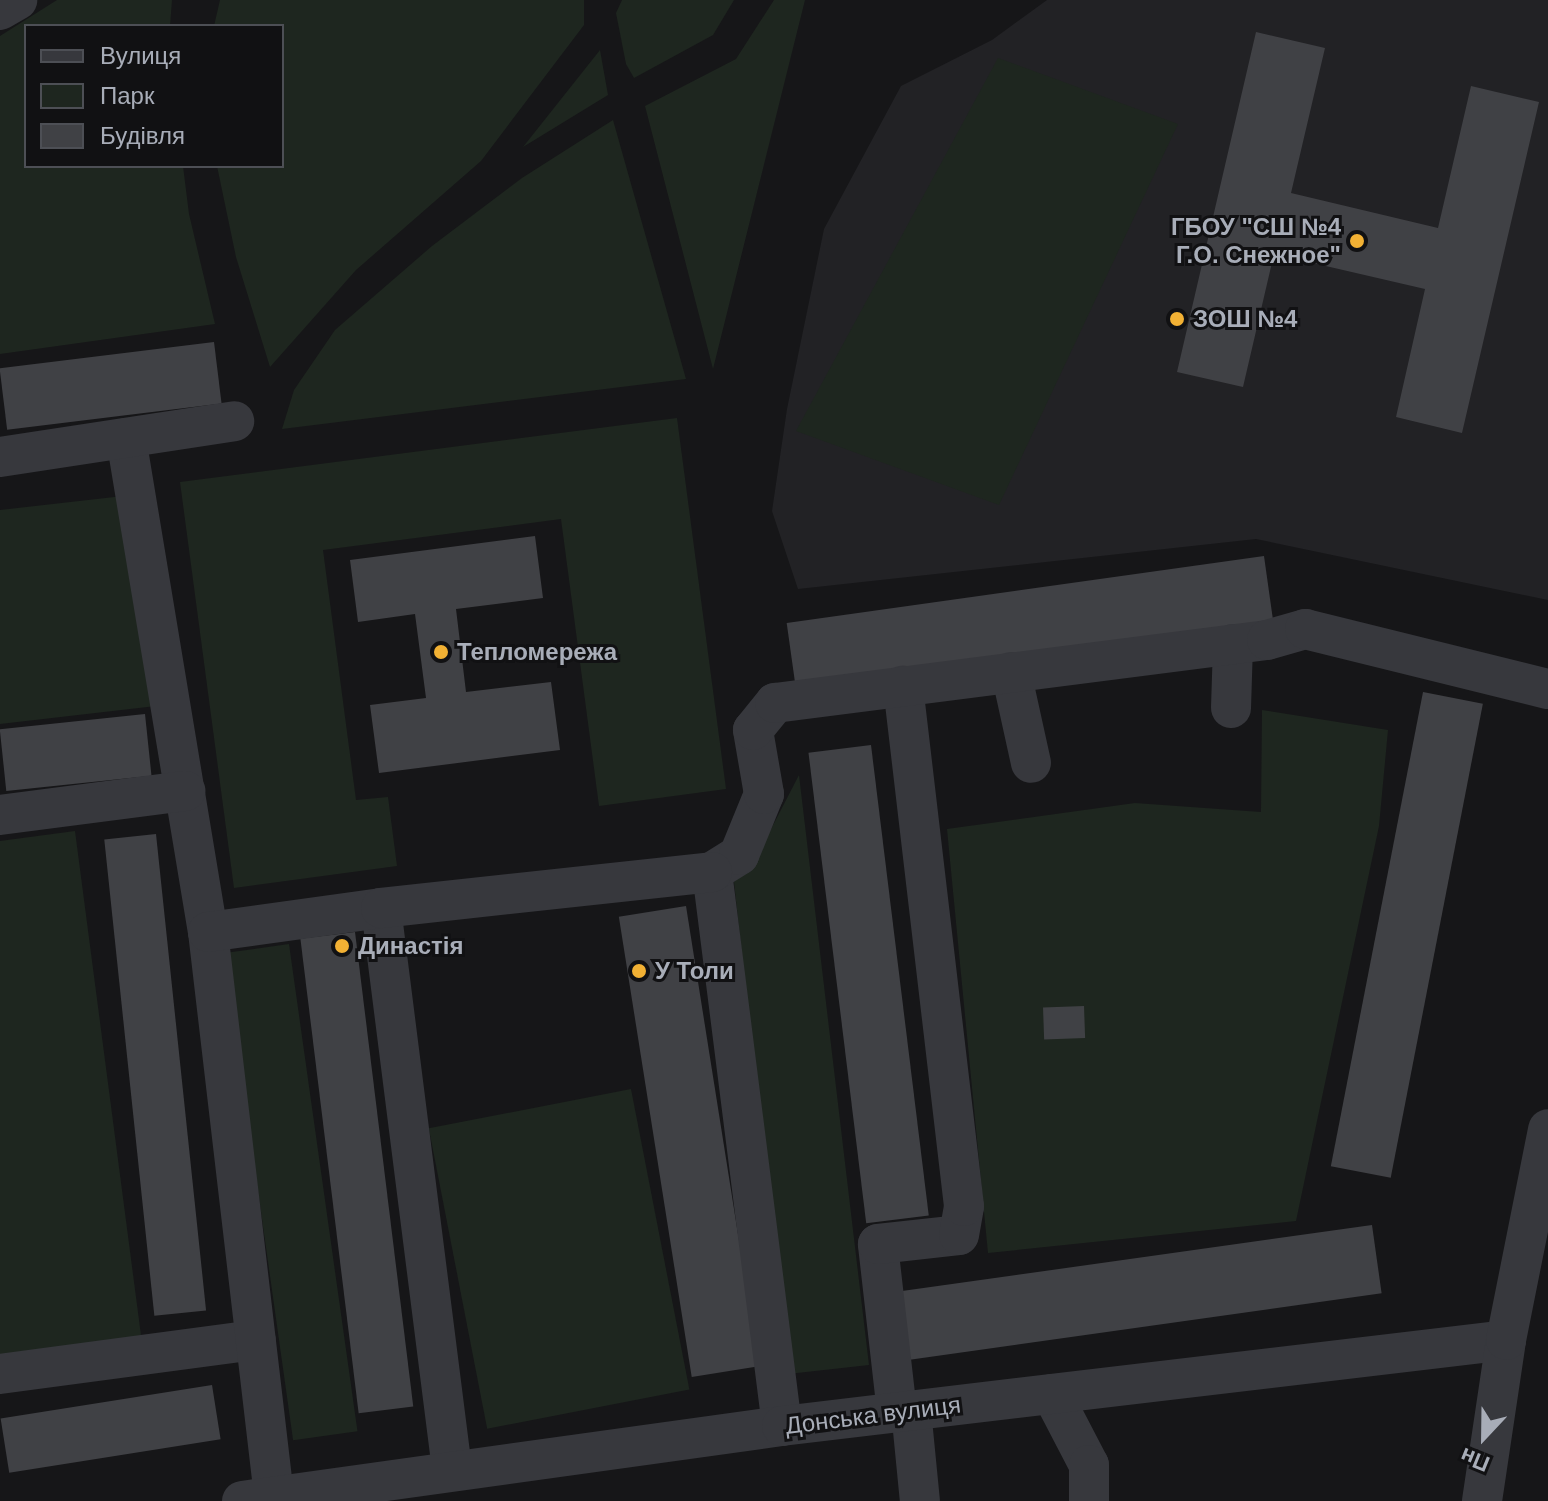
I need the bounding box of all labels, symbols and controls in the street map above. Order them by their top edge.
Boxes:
legend [24,24,284,168]
text: Вулиця [100,42,181,69]
text: Парк [100,82,154,109]
text: Будівля [100,122,185,149]
place label: ГБОУ "СШ №4 Г.О. Снежное" [1171,213,1341,269]
marker: ГБОУ "СШ №4 Г.О. Снежное" [1348,232,1366,250]
place label: ЗОШ №4 [1193,305,1297,333]
marker: ЗОШ №4 [1168,310,1186,328]
place label: Тепломережа [457,638,617,666]
marker: Тепломережа [432,643,450,661]
place label: Династія [358,932,463,960]
marker: Династія [333,937,351,955]
place label: У Толи [655,957,734,985]
marker: У Толи [630,962,648,980]
street label: Донська вулиця [784,1390,962,1440]
north arrow [1444,1397,1524,1477]
text: Пн [1457,1443,1493,1477]

